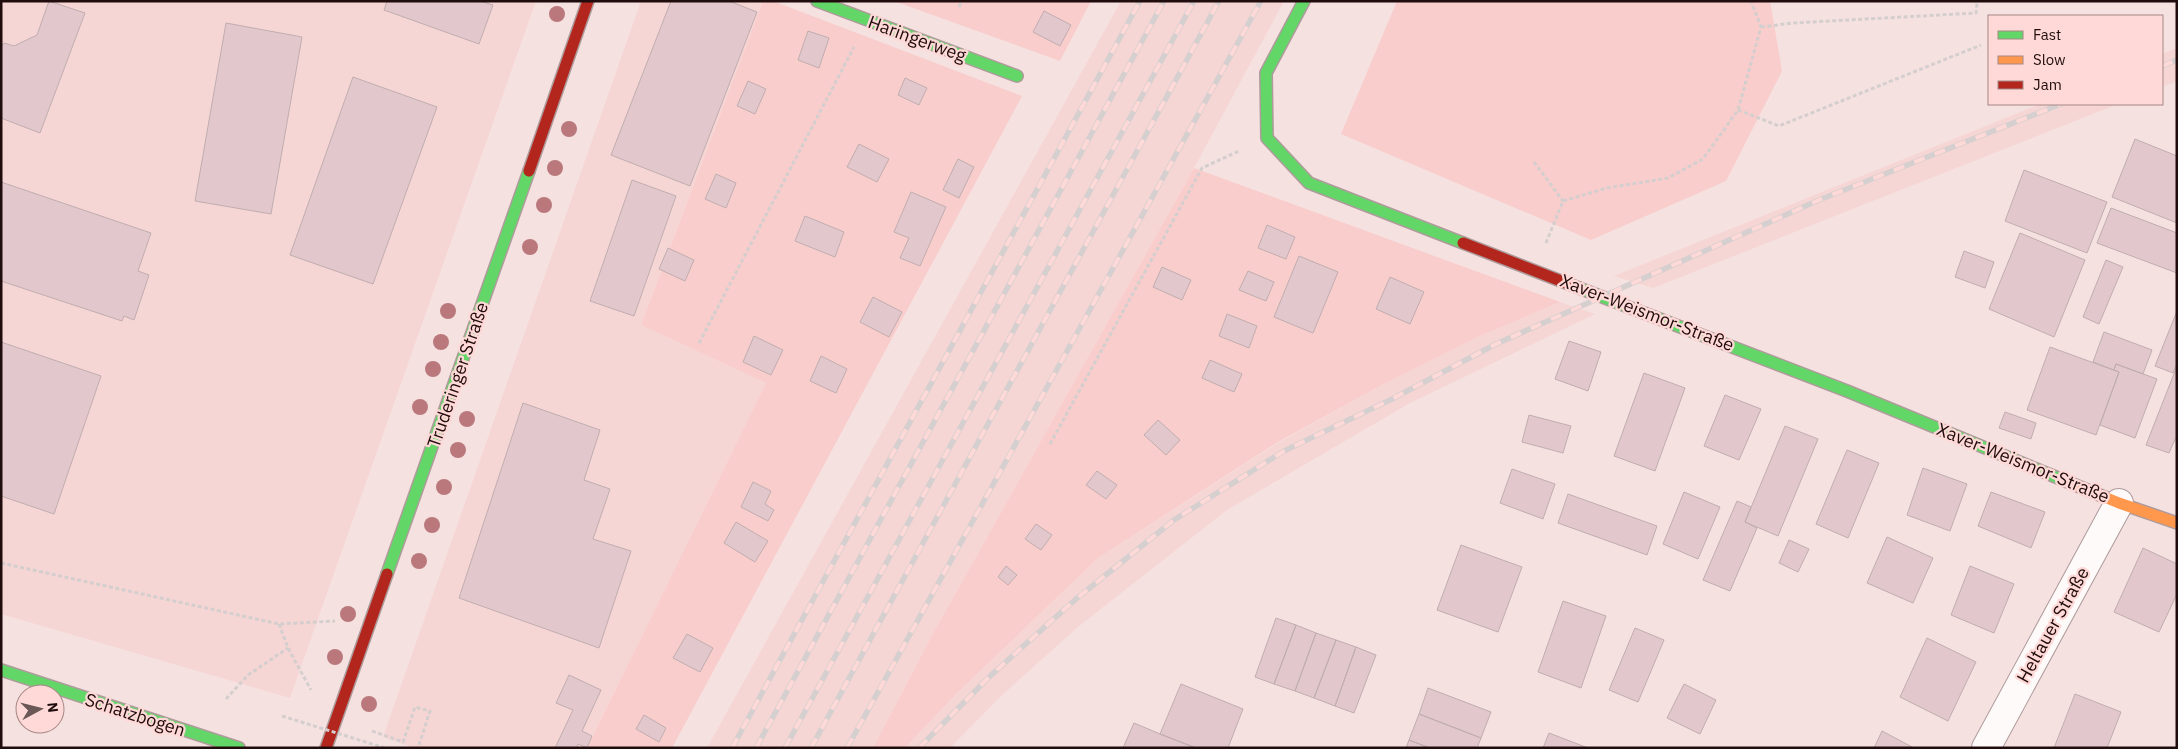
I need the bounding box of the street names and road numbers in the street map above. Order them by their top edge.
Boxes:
street label: Haringerweg [865,10,970,67]
street label: Xaver-Weismor-Straße [1557,269,1737,356]
street label: Truderinger Straße [422,299,493,451]
street label: Xaver-Weismor-Straße [1933,417,2113,508]
street label: Heltauer Straße [2011,563,2094,687]
street label: Schatzbogen [82,688,188,742]

